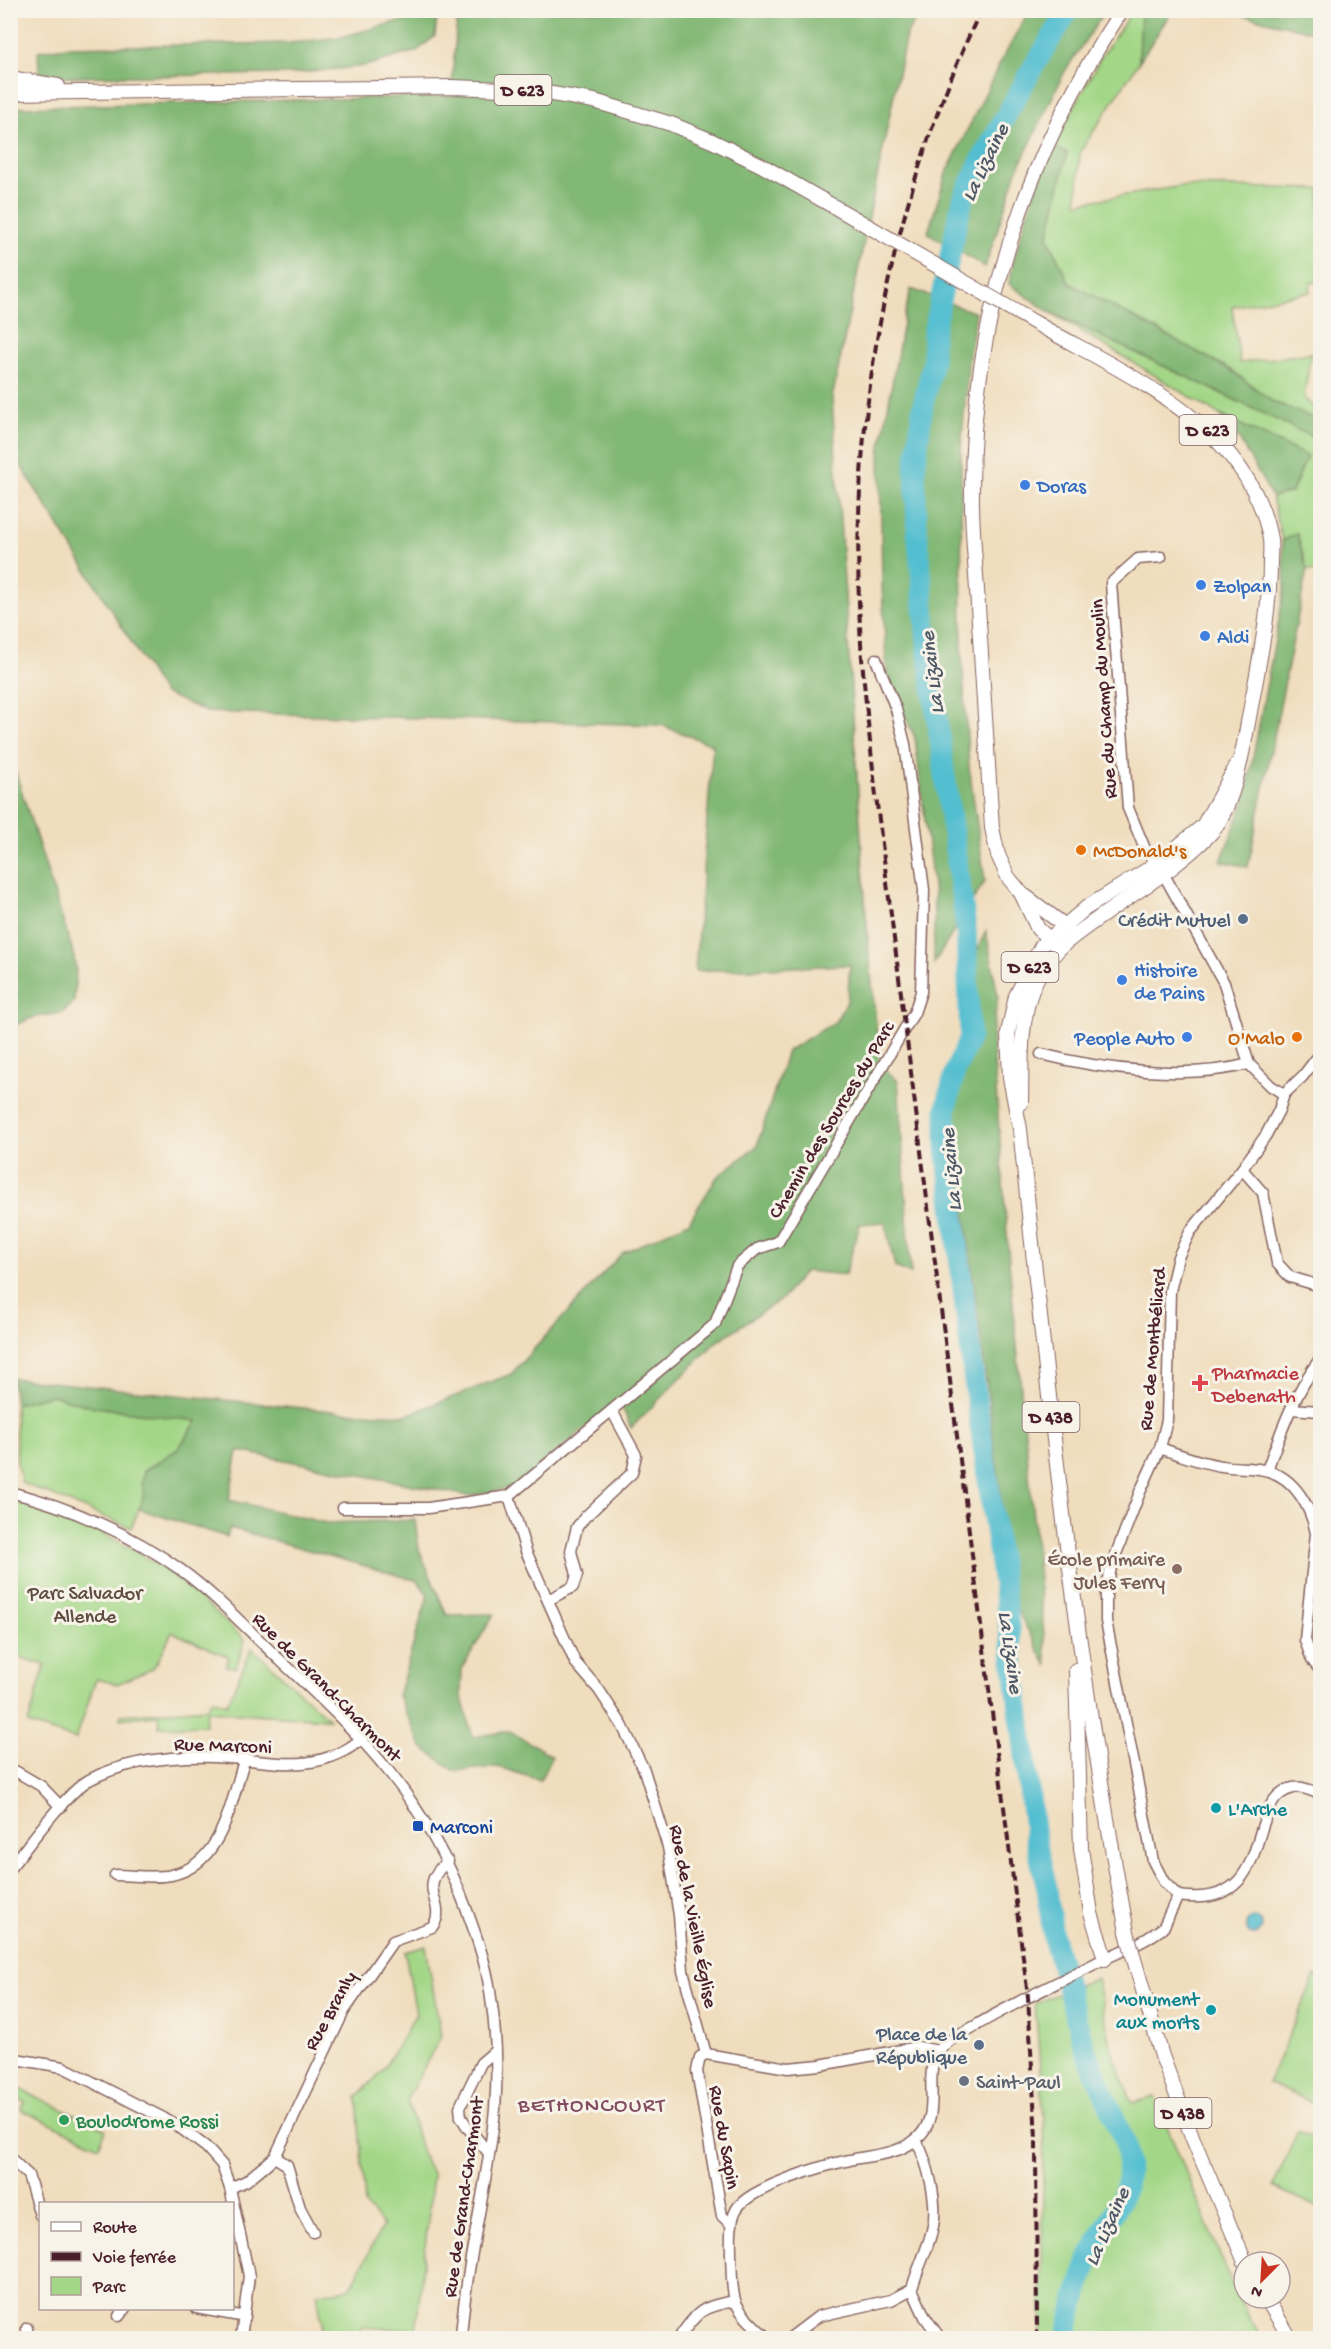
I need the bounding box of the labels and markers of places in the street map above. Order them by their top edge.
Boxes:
place label: Doras [1035,477,1087,500]
marker: Doras [1018,478,1032,492]
place label: Zolpan [1213,577,1272,600]
marker: Zolpan [1194,578,1208,592]
place label: Aldi [1217,628,1249,651]
marker: Aldi [1198,629,1212,643]
place label: McDonald's [1093,842,1187,865]
marker: McDonald's [1074,843,1088,857]
place label: Crédit Mutuel [1118,911,1231,934]
marker: Crédit Mutuel [1236,912,1250,926]
place label: Histoire de Pains [1134,961,1205,1007]
marker: Histoire de Pains [1115,973,1129,987]
place label: People Auto [1073,1029,1175,1052]
place label: O'Malo [1228,1029,1285,1052]
marker: People Auto [1180,1030,1194,1044]
marker: O'Malo [1290,1030,1304,1044]
place label: Pharmacie Debenath [1210,1364,1299,1410]
marker: Pharmacie Debenath [1193,1376,1207,1390]
place label: École primaire Jules Ferry [1048,1549,1166,1596]
marker: École primaire Jules Ferry [1170,1562,1184,1576]
place label: L'Arche [1228,1800,1288,1823]
marker: L'Arche [1209,1801,1223,1815]
place label: Marconi [430,1818,493,1841]
marker: Marconi [411,1819,425,1833]
place label: Monument aux morts [1114,1990,1201,2036]
marker: Monument aux morts [1204,2003,1218,2017]
place label: Place de la République [875,2025,968,2071]
marker: Place de la République [972,2038,986,2052]
place label: Saint-Paul [976,2073,1061,2096]
marker: Saint-Paul [957,2074,971,2088]
place label: Boulodrome Rossi [75,2112,219,2135]
marker: Boulodrome Rossi [57,2113,71,2127]

